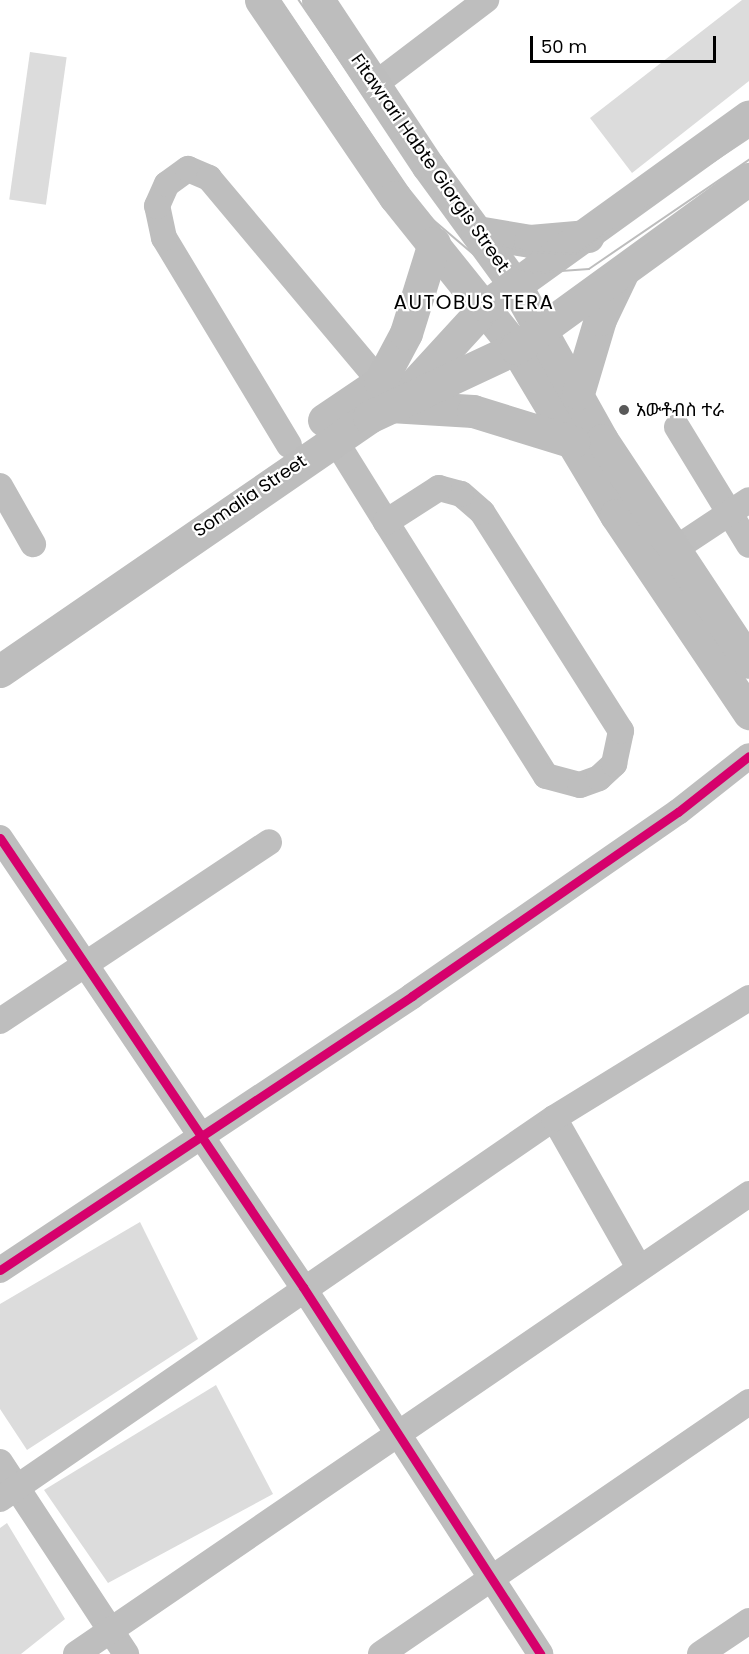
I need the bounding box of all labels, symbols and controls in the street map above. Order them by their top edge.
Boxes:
scale bar [533,24,719,62]
text: 50 m [541,34,587,59]
street label: Fitawrari Habte Giorgis Street [346,50,514,276]
district label: AUTOBUS TERA [393,290,555,314]
place label: አውቶብስ ተራ [636,399,724,421]
marker: አውቶብስ ተራ [617,403,631,417]
street label: Somalia Street [190,450,310,542]

